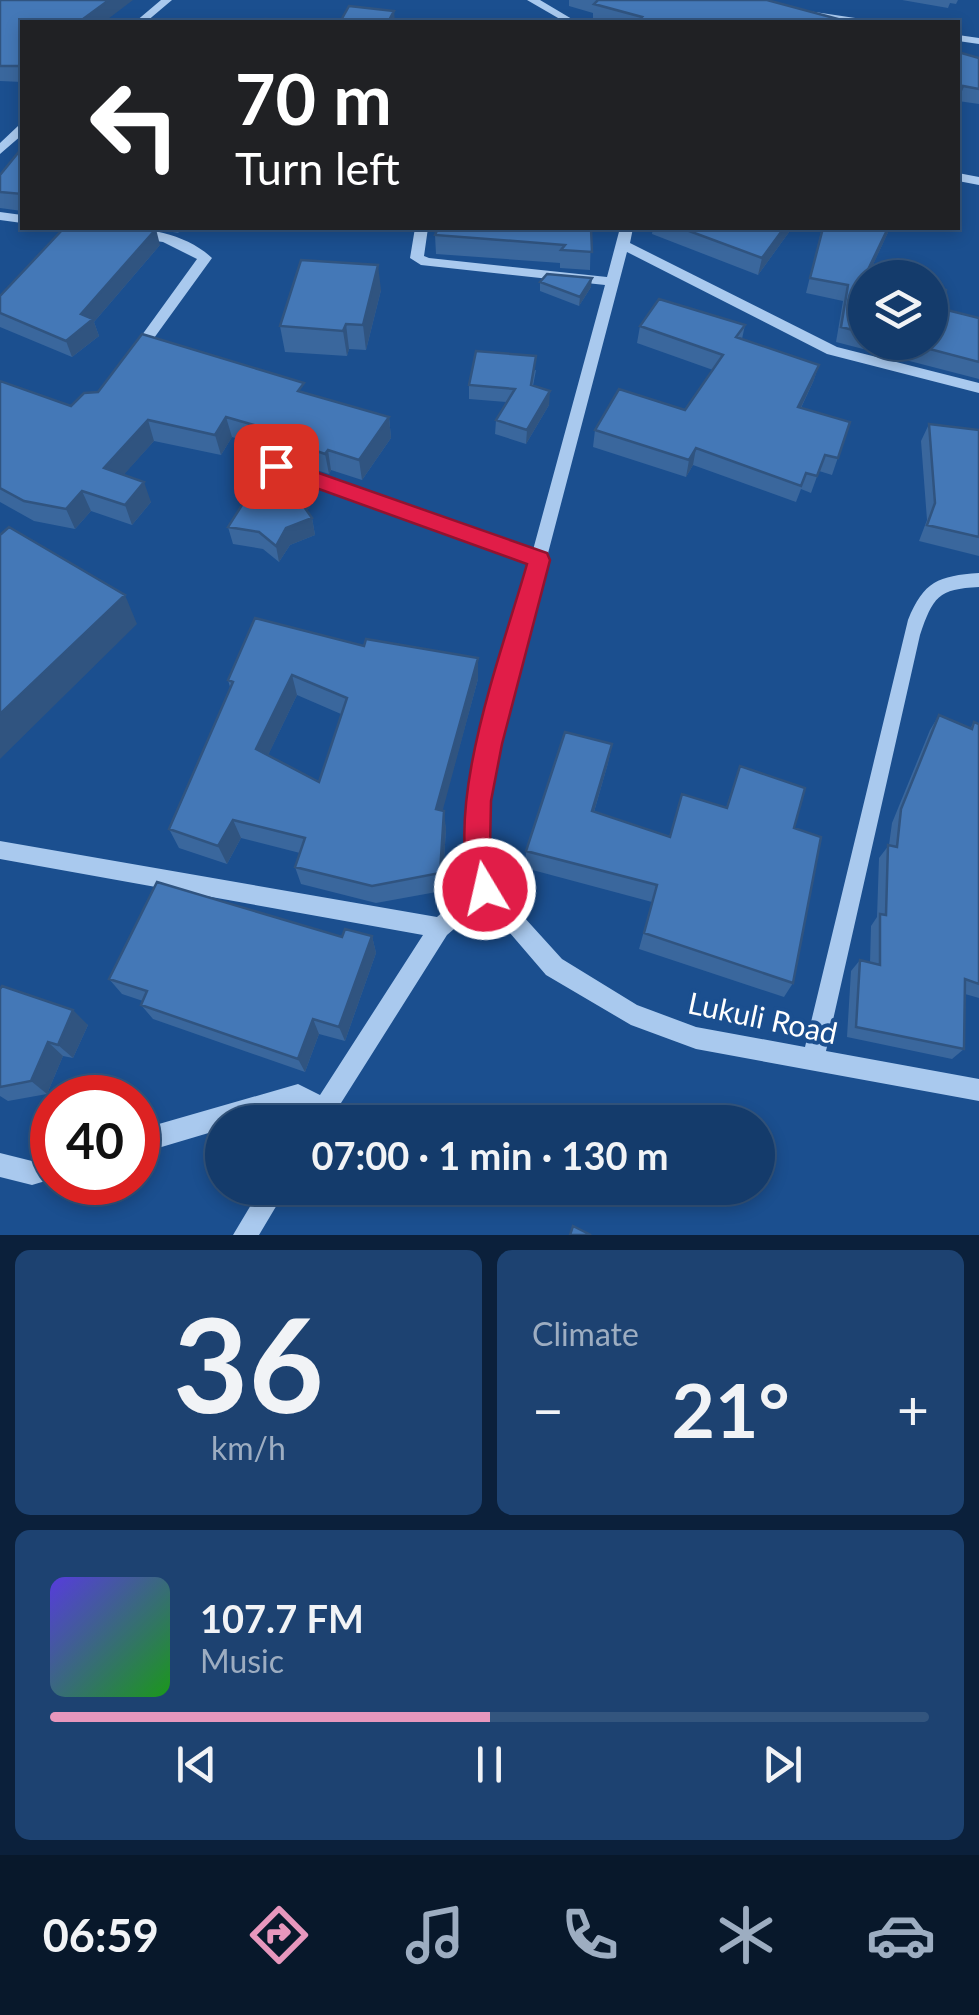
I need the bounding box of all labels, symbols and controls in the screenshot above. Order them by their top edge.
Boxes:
text: 70 m [235,56,392,140]
icon: left [70,60,200,190]
text: Turn left [235,141,400,195]
map controls [848,260,948,360]
button: layers [848,260,948,360]
pin [234,424,319,509]
icon: arrive [249,439,304,494]
position arrow [433,837,537,941]
street label: Lukuli Road [685,984,841,1050]
speed limit sign: 40 [30,1075,160,1205]
text: 07:00 · 1 min · 130 m [311,1132,669,1178]
text: 36 [173,1285,324,1441]
text: Climate [532,1314,639,1353]
text: 21° [671,1364,790,1454]
text: − [532,1376,564,1442]
text: + [897,1376,929,1442]
text: km/h [211,1428,286,1467]
text: 107.7 FM [200,1595,364,1641]
text: Music [200,1641,284,1680]
icon: previous [169,1737,224,1792]
icon: pause [462,1737,517,1792]
icon: next [755,1737,810,1792]
icon: directions [244,1900,314,1970]
icon: music [400,1900,470,1970]
icon: phone [555,1900,625,1970]
icon: climate [711,1900,781,1970]
icon: car [866,1900,936,1970]
text: 06:59 [43,1908,159,1962]

